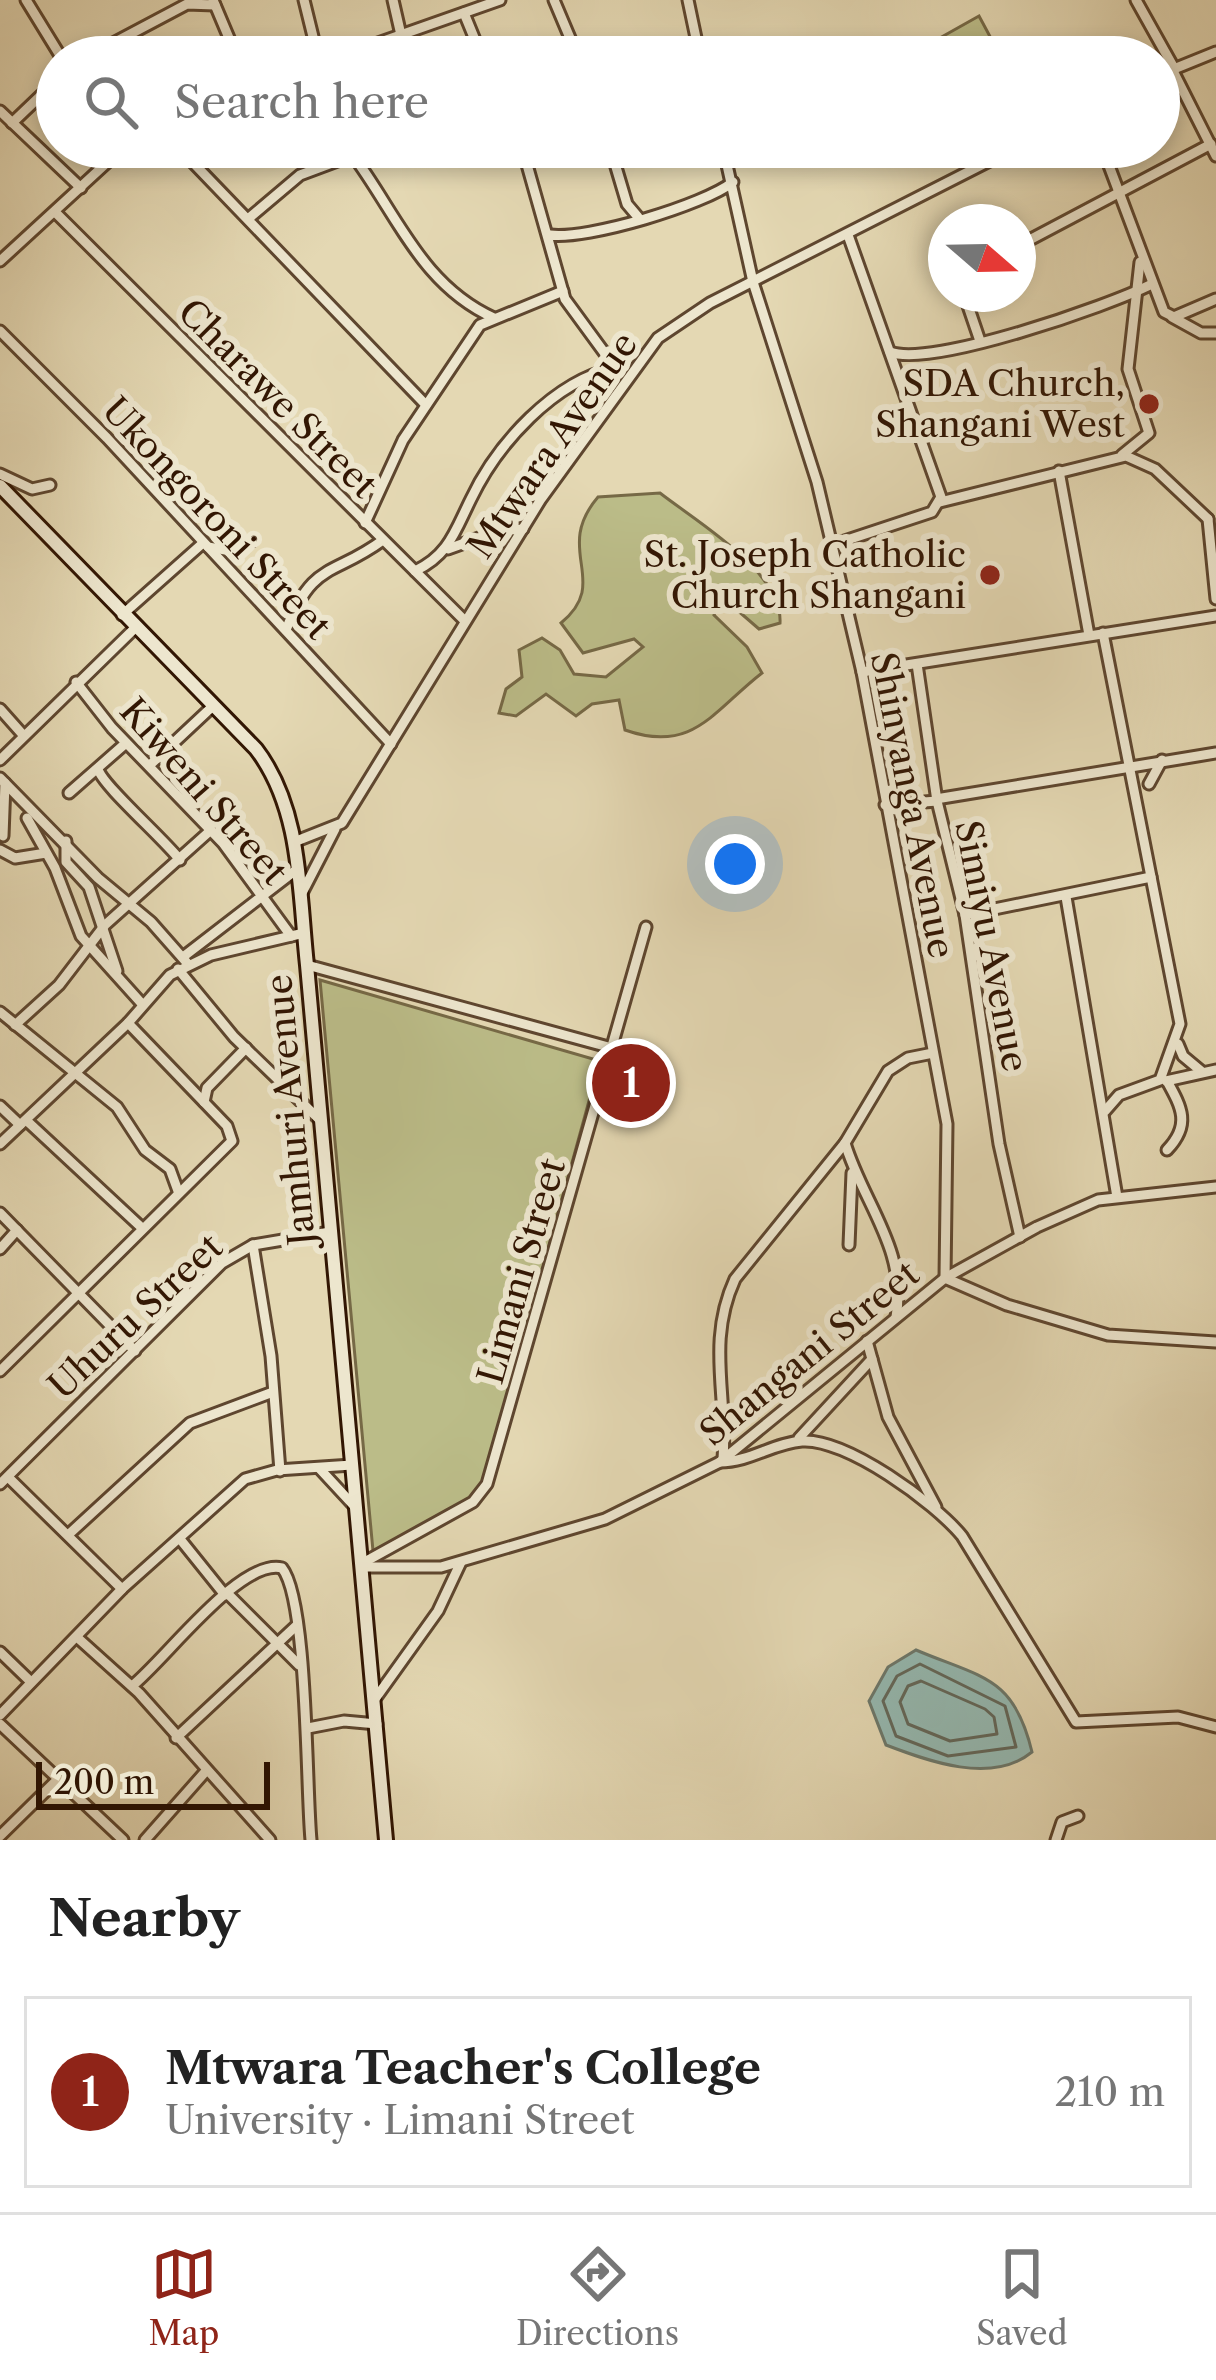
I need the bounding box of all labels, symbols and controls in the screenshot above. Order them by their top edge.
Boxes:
search box [36,36,1180,168]
icon: search [78,69,144,135]
text: Search here [174,74,429,130]
north arrow [928,204,1036,312]
street label: Charawe Street [169,289,387,507]
street label: Mtwara Avenue [458,323,646,567]
place label: SDA Church, Shangani West [875,361,1125,446]
street label: Ukongoroni Street [94,388,341,648]
marker: SDA Church, Shangani West [1136,391,1162,417]
place label: St. Joseph Catholic Church Shangani [644,532,966,617]
marker: St. Joseph Catholic Church Shangani [977,562,1003,588]
street label: Shinyanga Avenue [862,648,964,962]
street label: Kiweni Street [111,689,297,893]
street label: Simiyu Avenue [946,817,1038,1075]
your location [705,834,765,894]
street label: Jamhuri Avenue [256,973,324,1252]
pin: 1 [592,1038,670,1128]
street label: Limani Street [468,1153,574,1389]
street label: Uhuru Street [39,1224,231,1408]
street label: Shangani Street [691,1251,927,1455]
scale bar [36,1756,270,1809]
text: 200 m [54,1762,154,1803]
text: Nearby [48,1887,240,1949]
text: Mtwara Teacher's College [165,2040,761,2096]
text: 1 [81,2068,99,2116]
text: 210 m [1055,2068,1165,2116]
text: University · Limani Street [165,2096,635,2144]
tab: Map [148,2241,219,2354]
tab: Directions [516,2241,679,2354]
tab: Saved [976,2241,1068,2354]

